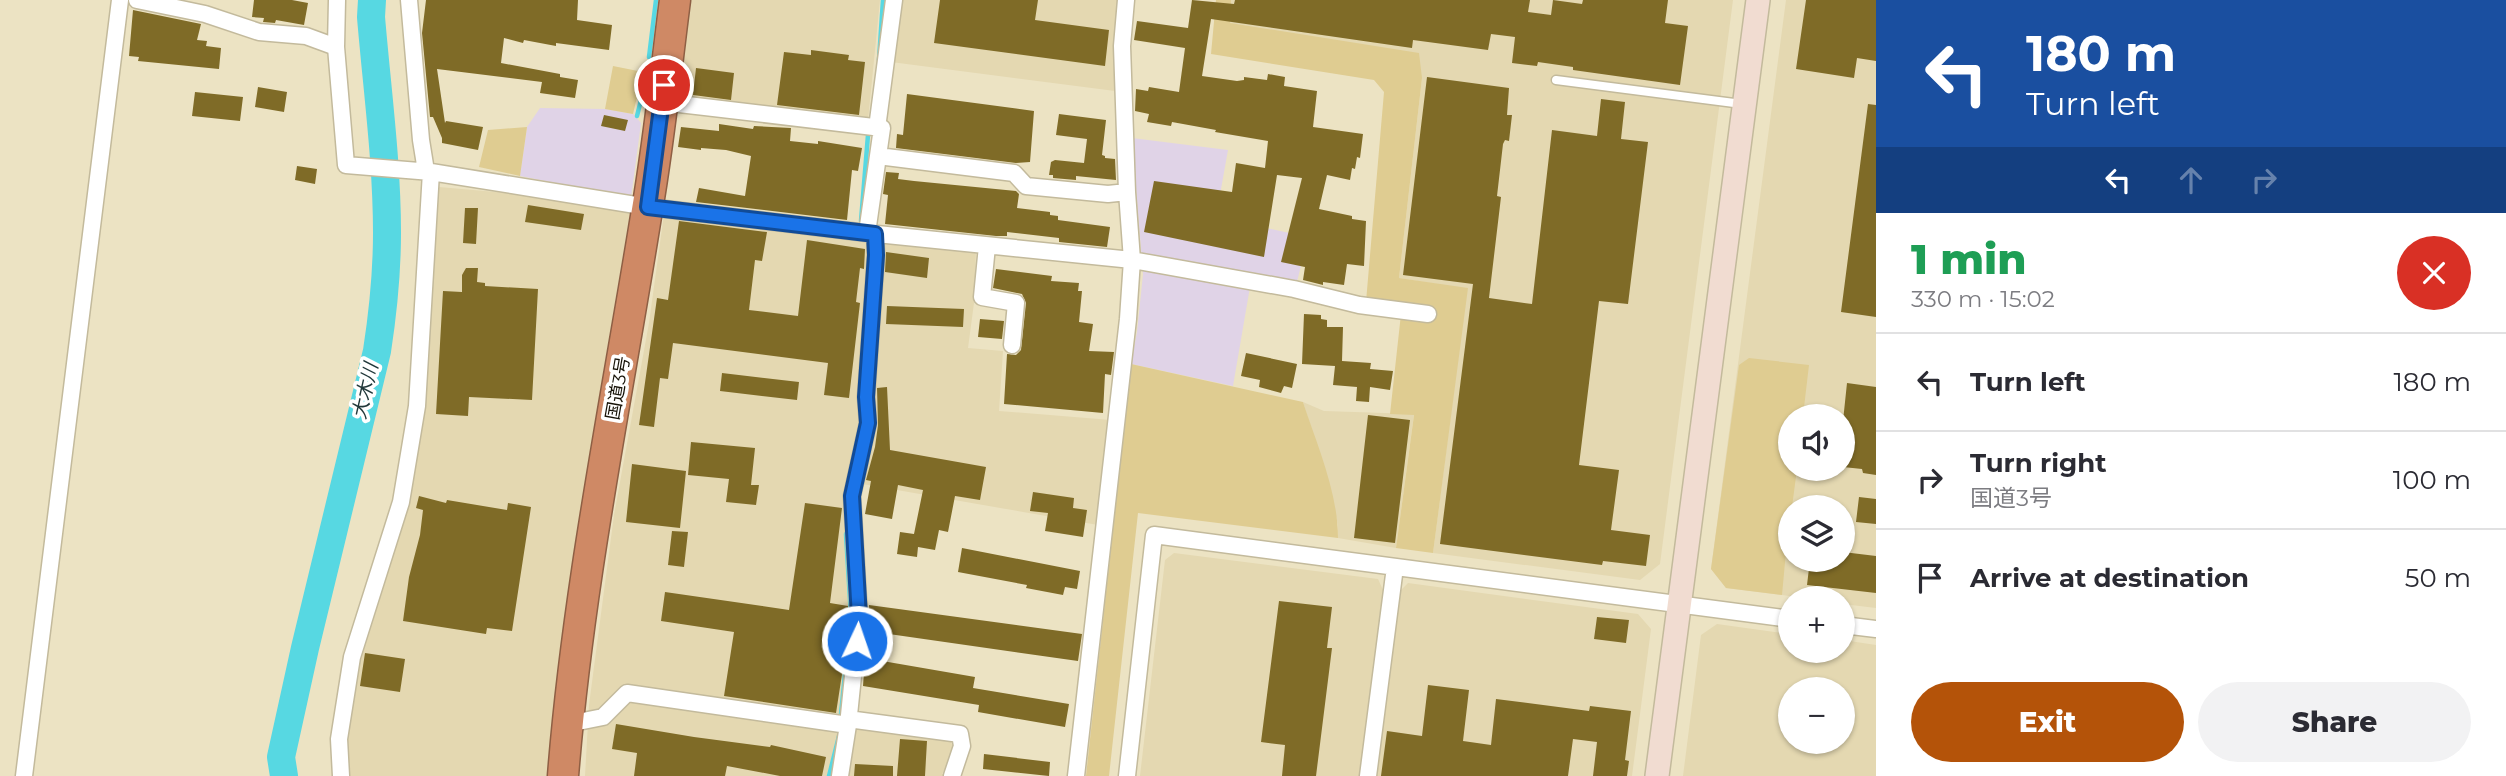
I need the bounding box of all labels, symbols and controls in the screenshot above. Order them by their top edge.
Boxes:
text: 180 m [2026,24,2176,83]
icon: left [1911,28,2002,119]
pin [634,55,694,115]
icon: arrive [645,66,683,104]
text: Turn left [2026,84,2160,123]
icon: left [2099,161,2137,199]
icon: ahead [2172,161,2210,199]
icon: right [2245,161,2283,199]
text: 1 min [1911,233,2027,285]
button: close [2397,236,2471,310]
text: 330 m · 15:02 [1911,285,2055,313]
street label: 国道3号 [602,354,634,422]
water label: 大木川 [347,359,383,421]
icon: left [1911,363,1949,401]
text: Turn left [1970,366,2086,398]
text: 180 m [2393,366,2471,398]
map controls [1778,404,1855,754]
button: sound [1778,404,1855,481]
text: Turn right [1970,447,2106,479]
icon: right [1911,461,1949,499]
text: 100 m [2393,464,2471,496]
text: 国道3号 [1970,484,2052,512]
button: layers [1778,495,1855,572]
icon: arrive [1911,559,1949,597]
text: Arrive at destination [1970,562,2249,594]
text: 50 m [2405,562,2471,594]
button: + [1778,586,1855,663]
position arrow [820,604,894,678]
button: − [1778,677,1855,754]
button: Exit [1911,682,2184,762]
button: Share [2198,682,2471,762]

